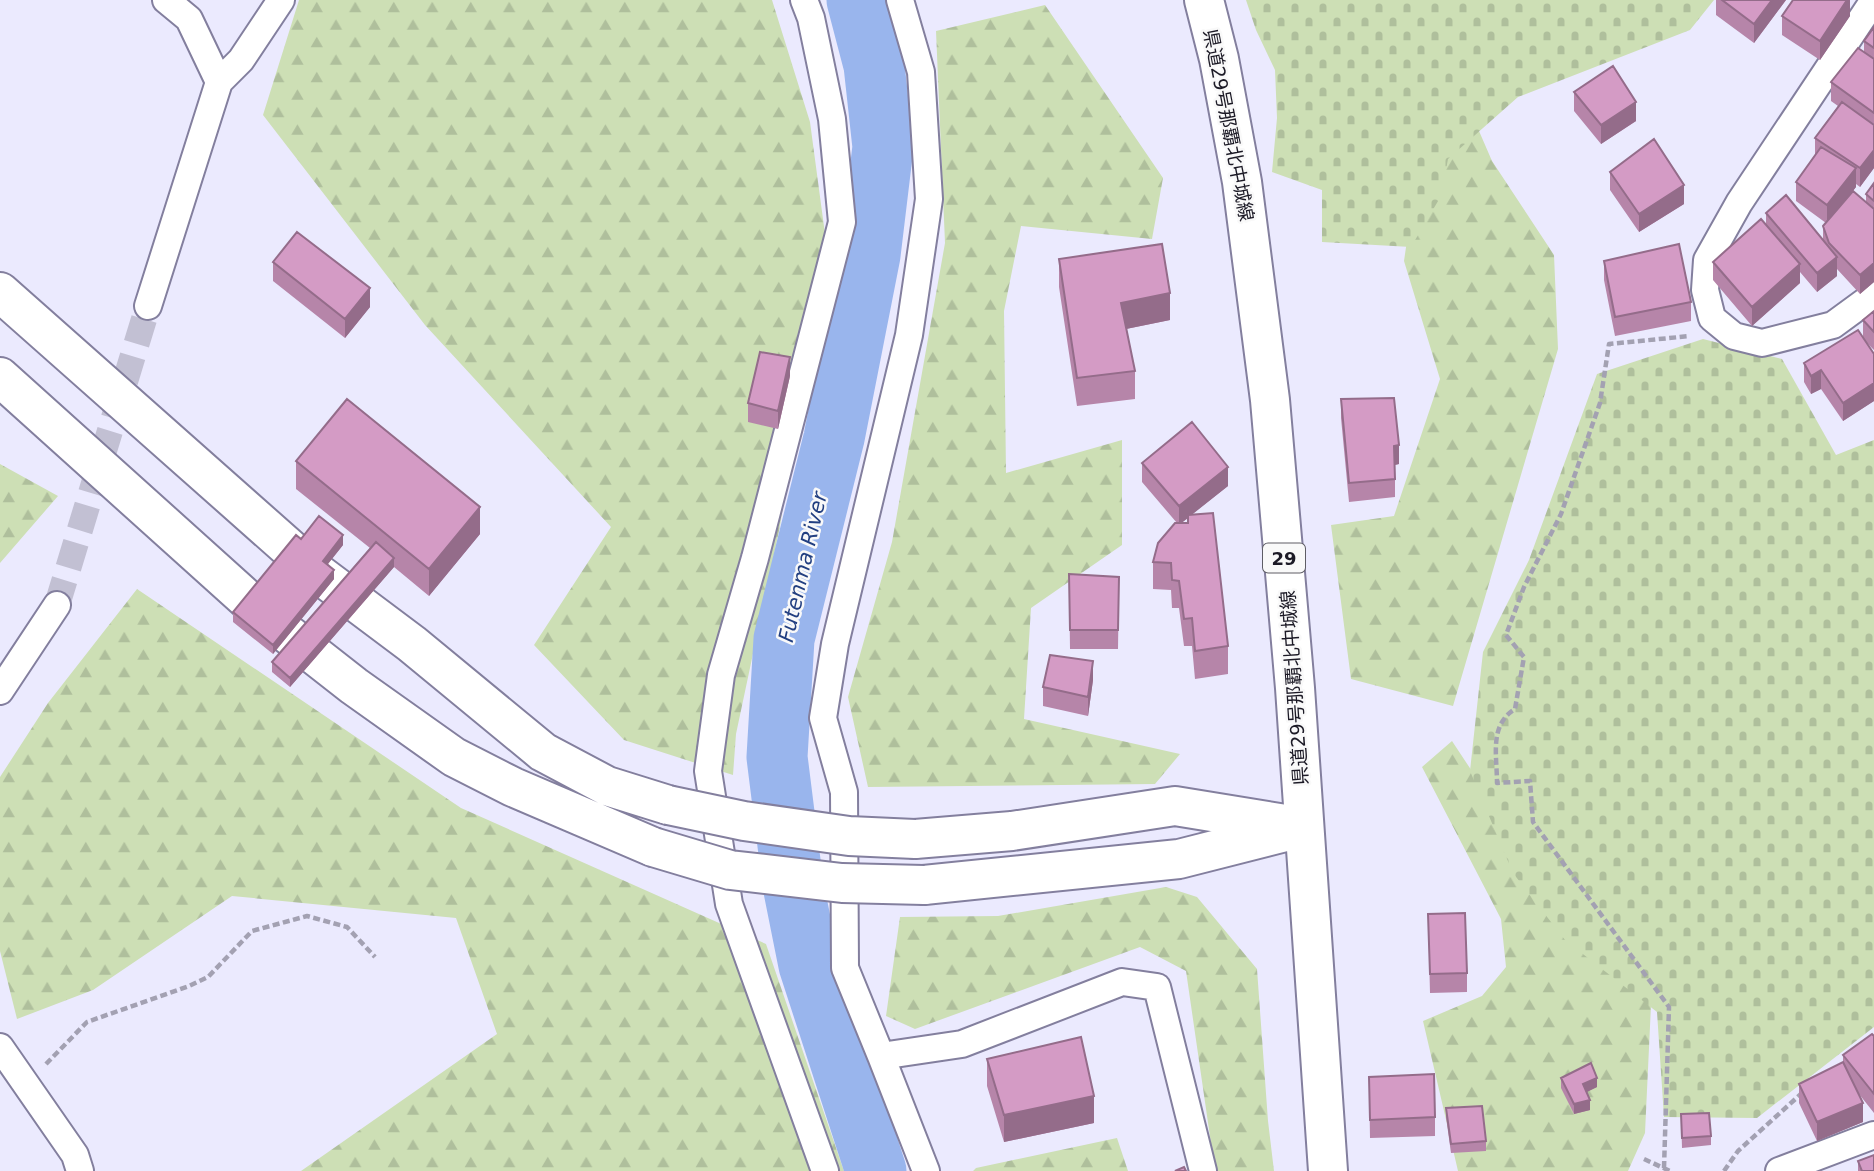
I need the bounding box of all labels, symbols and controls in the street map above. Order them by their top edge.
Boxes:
street label: 県道29号那覇北中城線 [1200,27,1258,223]
water label: Futenma River [774,488,832,644]
road number: 29 [1263,544,1305,572]
street label: 県道29号那覇北中城線 [1276,590,1312,786]

